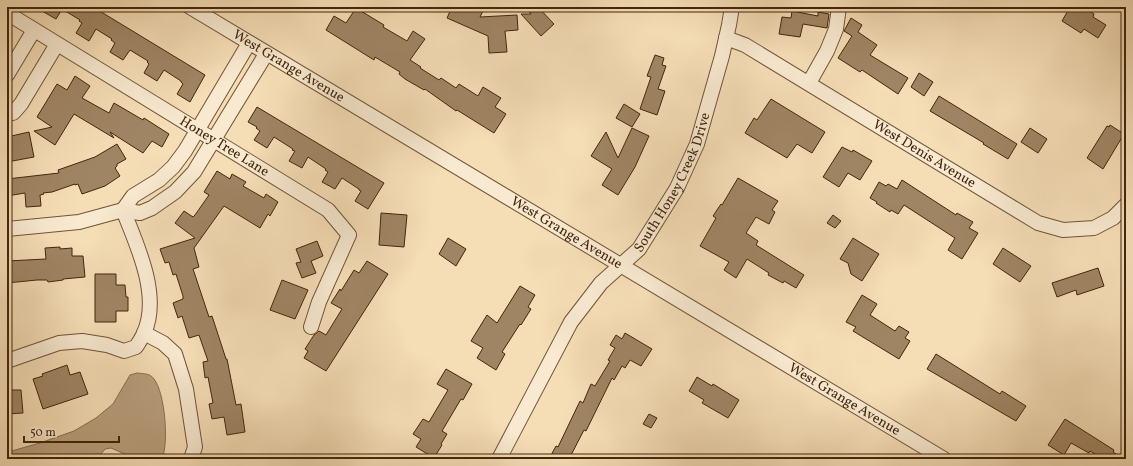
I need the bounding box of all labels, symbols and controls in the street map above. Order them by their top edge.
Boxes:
street label: West Grange Avenue [229,25,348,107]
street label: South Honey Creek Drive [630,110,715,256]
street label: Honey Tree Lane [176,112,273,181]
street label: West Denis Avenue [869,115,980,193]
street label: West Grange Avenue [507,192,626,274]
street label: West Grange Avenue [785,358,904,440]
scale bar [24,418,119,444]
text: 50 m [30,425,56,441]

